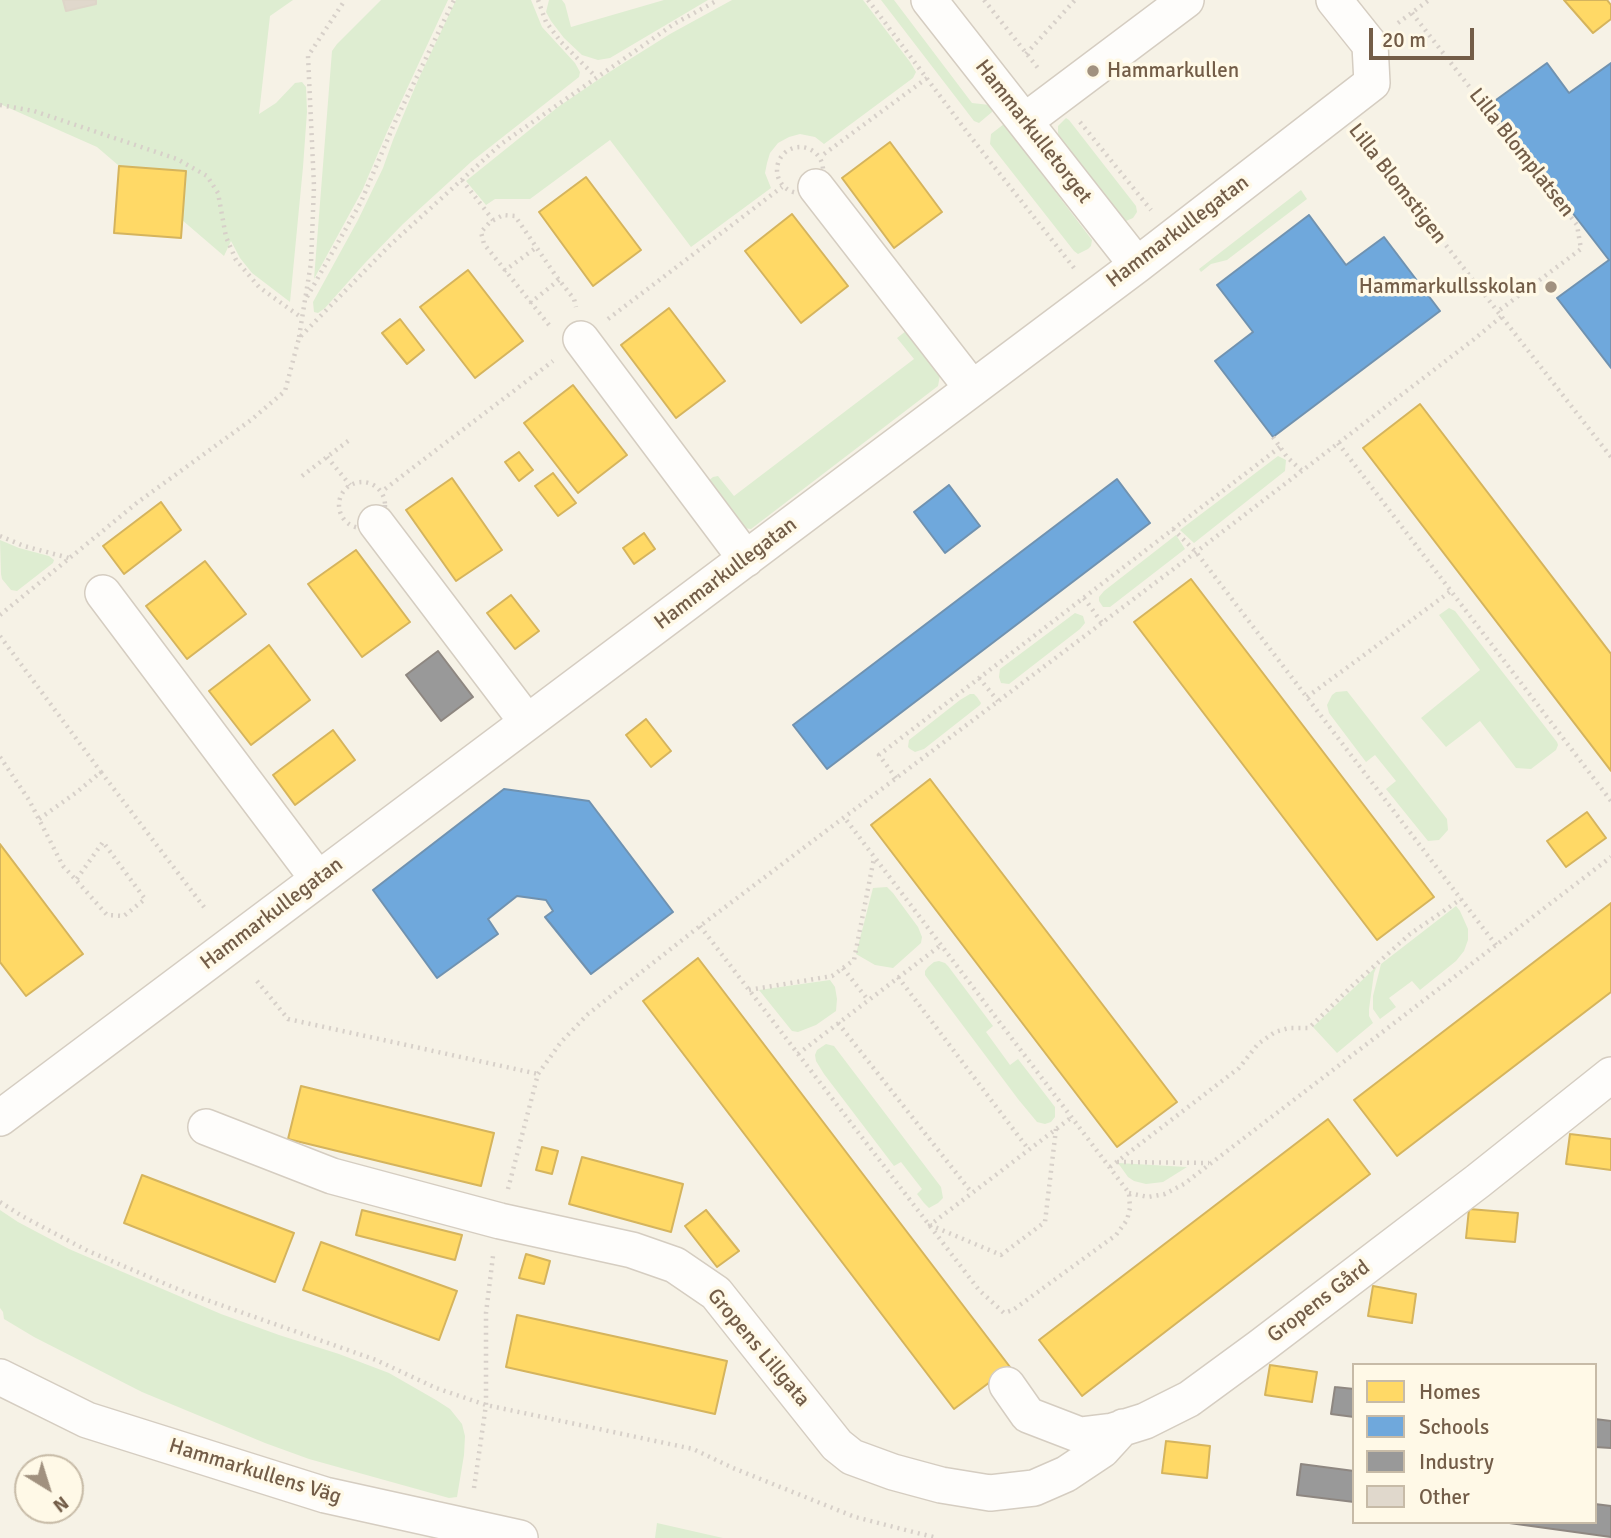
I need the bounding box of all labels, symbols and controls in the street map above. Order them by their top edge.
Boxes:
scale bar [1373,14,1478,58]
text: 20 m [1382,27,1426,53]
street label: Hammarkulletorget [969,55,1097,209]
place label: Hammarkullen [1107,58,1239,84]
marker: Hammarkullen [1085,63,1101,79]
street label: Lilla Blomplatsen [1463,84,1579,222]
street label: Lilla Blomstigen [1342,119,1452,249]
street label: Hammarkullegatan [1102,170,1254,294]
place label: Hammarkullsskolan [1359,274,1537,300]
marker: Hammarkullsskolan [1543,279,1559,295]
street label: Hammarkullegatan [650,512,802,636]
street label: Hammarkullegatan [196,852,348,976]
street label: Gropens Gård [1263,1255,1375,1349]
street label: Gropens Lillgata [701,1284,815,1412]
legend [1352,1363,1597,1524]
text: Homes [1419,1379,1481,1405]
text: Schools [1419,1414,1489,1440]
street label: Hammarkullens Väg [166,1434,344,1510]
text: Industry [1419,1449,1494,1475]
north arrow [14,1454,84,1524]
text: Other [1419,1484,1470,1510]
text: N [48,1490,73,1517]

